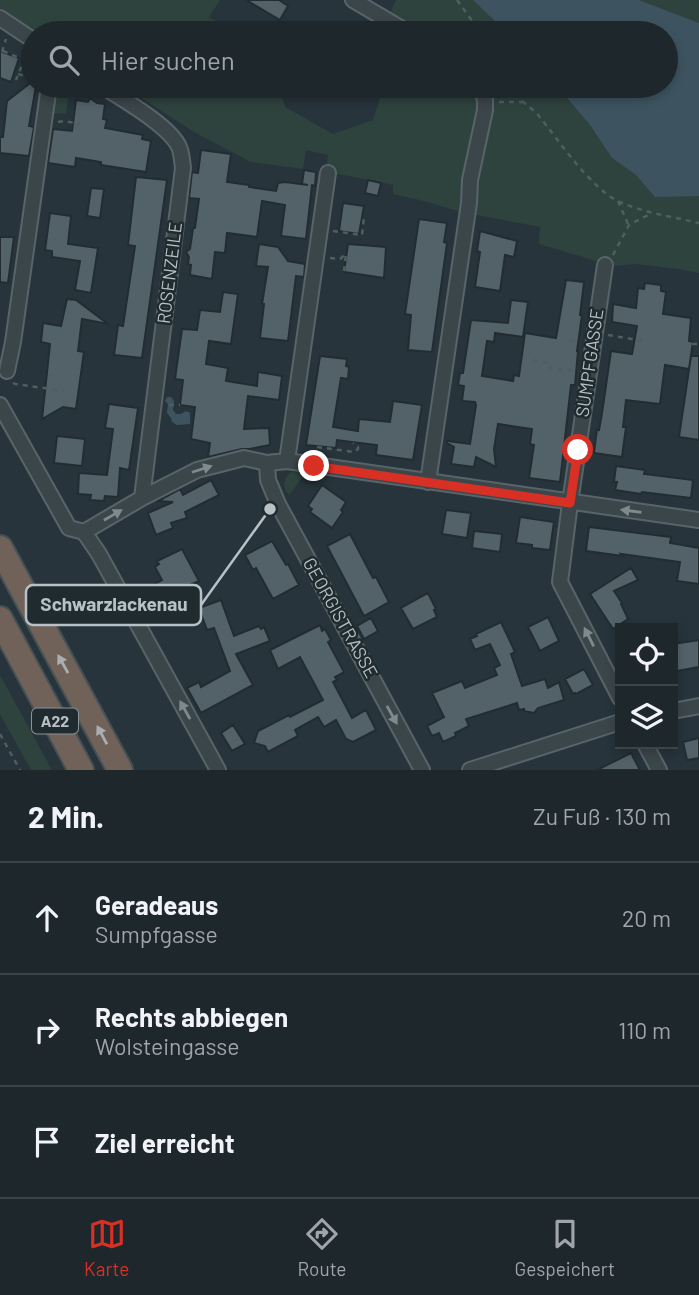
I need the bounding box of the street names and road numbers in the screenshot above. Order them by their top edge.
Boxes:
street label: ROSENZEILE [152,221,186,325]
street label: SUMPFGASSE [571,307,607,418]
street label: GEORGISTRASSE [299,554,383,681]
road number: A22 [32,708,78,734]

